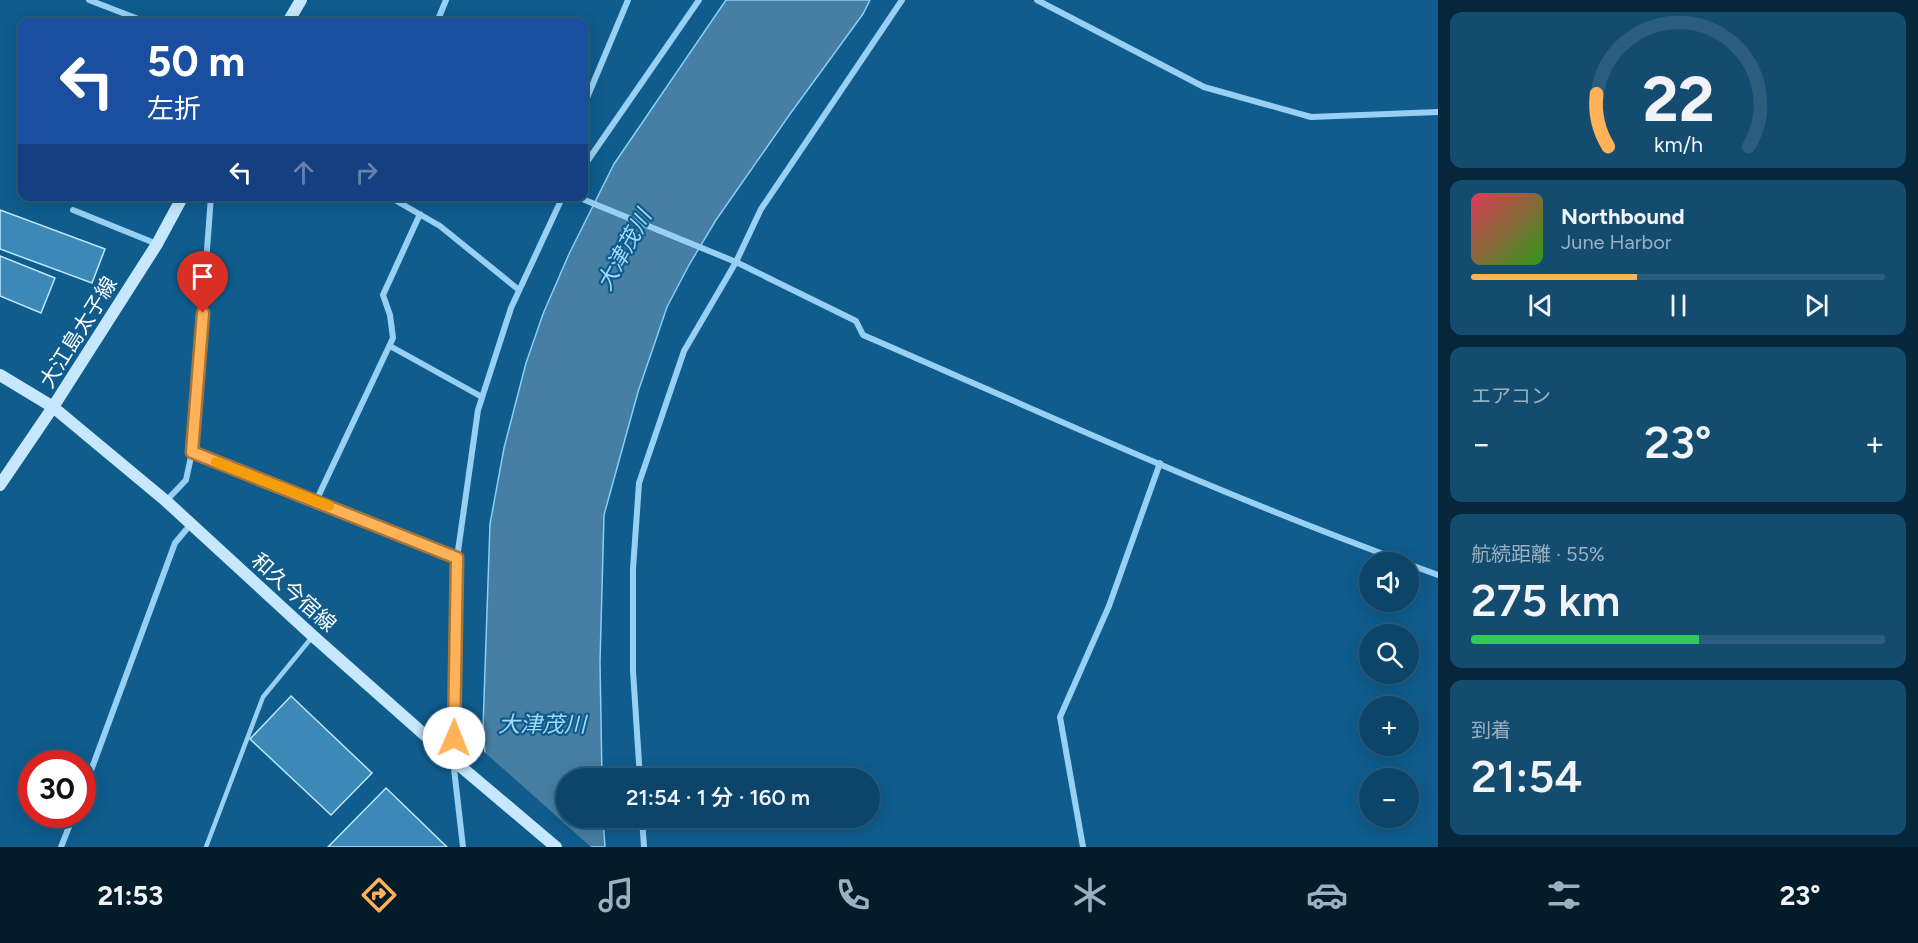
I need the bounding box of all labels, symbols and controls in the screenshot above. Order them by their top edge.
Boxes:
text: 50 m [147,36,245,87]
icon: left [48,42,126,120]
text: 22 [1642,62,1714,137]
text: 左折 [147,92,201,125]
text: km/h [1654,132,1702,157]
icon: left [224,156,257,189]
icon: ahead [287,156,320,189]
icon: right [350,156,383,189]
water label: 大津茂川 [591,203,658,295]
text: Northbound [1561,203,1685,230]
text: June Harbor [1561,230,1672,254]
pin [177,251,228,313]
icon: arrive [186,260,219,293]
street label: 大江島太子線 [34,272,122,392]
icon: previous [1524,289,1557,322]
icon: pause [1662,289,1695,322]
icon: next [1800,289,1833,322]
text: エアコン [1471,384,1551,408]
text: 23° [1644,415,1712,469]
text: − [1471,424,1492,463]
text: + [1864,424,1885,463]
text: 航続距離 · 55% [1471,542,1605,566]
street label: 和久今宿線 [247,548,341,636]
map controls [1359,552,1419,828]
button: sound [1359,552,1419,612]
text: 275 km [1471,573,1620,627]
button: search [1359,624,1419,684]
button: + [1359,696,1419,756]
position arrow [422,706,486,770]
water label: 大津茂川 [498,711,588,738]
text: 到着 [1471,718,1511,742]
text: 21:54 [1471,749,1583,803]
speed limit sign: 30 [18,750,96,828]
button: − [1359,768,1419,828]
text: 21:54 · 1 分 · 160 m [626,784,810,811]
icon: directions [358,874,400,916]
icon: music [595,874,637,916]
icon: phone [832,874,874,916]
icon: climate [1069,874,1111,916]
icon: car [1306,874,1348,916]
icon: filters [1543,874,1585,916]
text: 21:53 [97,879,163,912]
text: 23° [1780,879,1821,912]

